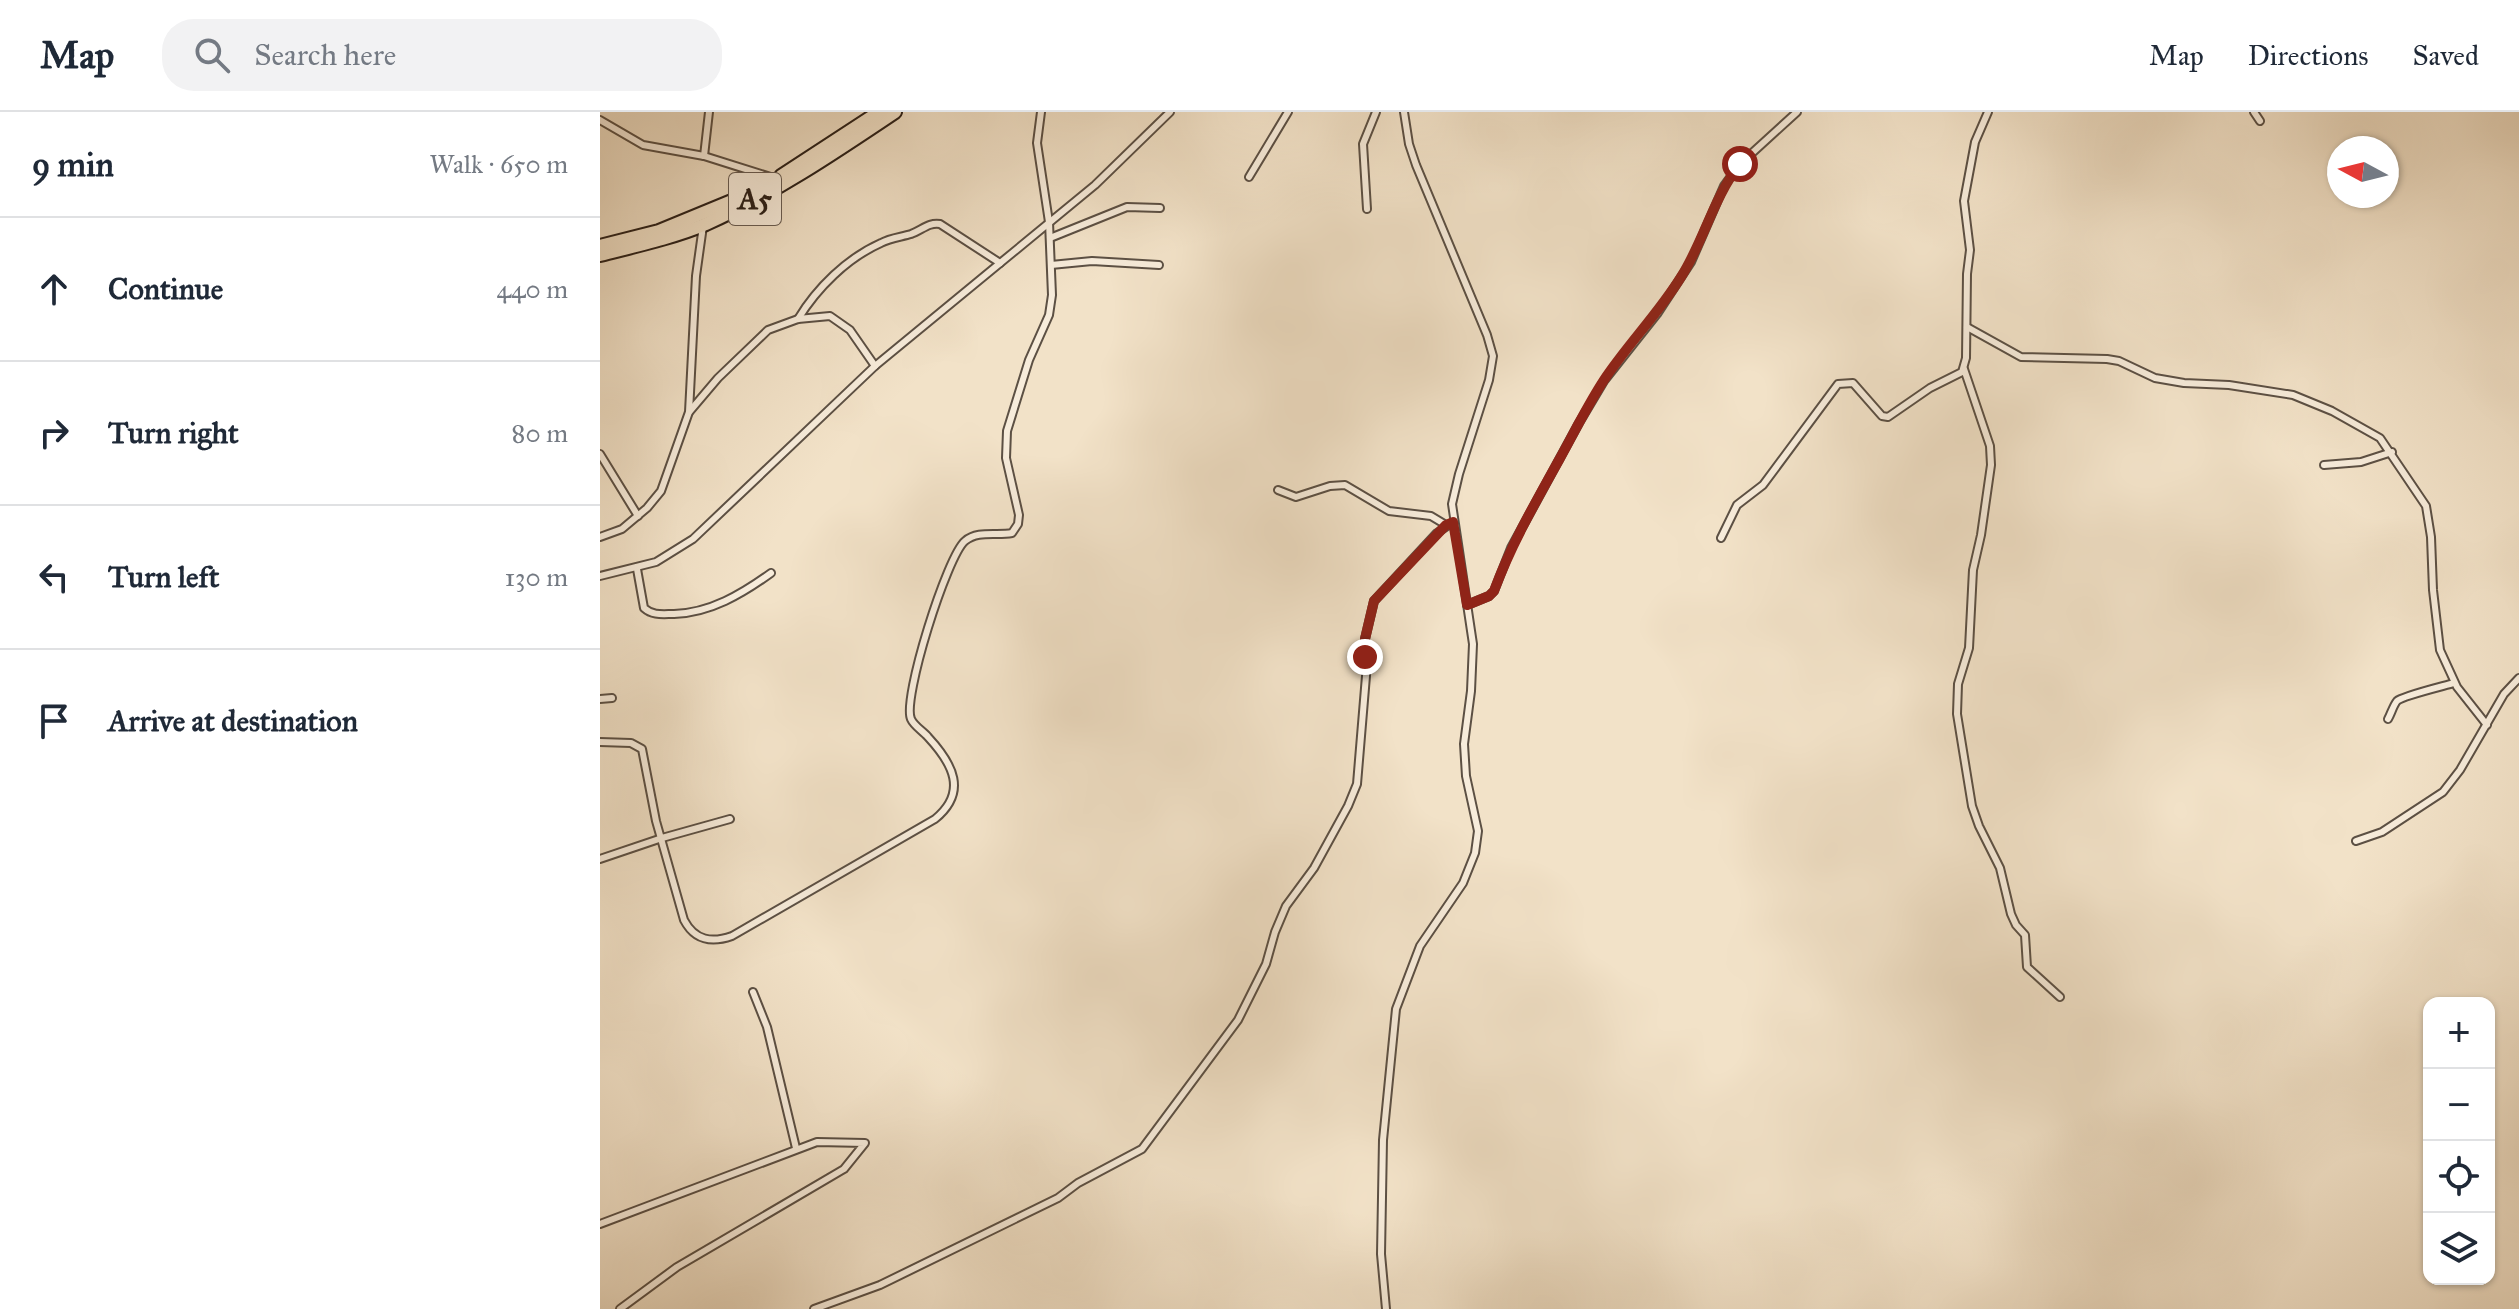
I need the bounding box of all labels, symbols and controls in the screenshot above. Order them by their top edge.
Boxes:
search box [162,19,722,91]
text: Map [40,32,114,78]
icon: search [190,33,234,77]
text: Search here [254,37,396,73]
text: Map [2149,38,2204,73]
text: Directions [2248,38,2369,73]
text: Saved [2413,38,2479,73]
north arrow [2327,136,2399,208]
text: 9 min [32,144,114,185]
route start [1722,146,1758,182]
text: Walk · 650 m [430,148,568,180]
road number: A5 [729,173,781,225]
icon: ahead [32,267,76,311]
text: Continue [108,271,223,307]
text: 440 m [496,273,568,305]
icon: right [32,411,76,455]
text: Turn right [108,415,239,451]
text: 80 m [512,417,568,449]
icon: left [32,555,76,599]
text: Turn left [108,559,219,595]
text: 130 m [505,561,568,593]
route end [1347,639,1383,675]
icon: arrive [32,699,76,743]
text: Arrive at destination [108,703,358,739]
map controls [2423,997,2495,1285]
button: + [2423,997,2495,1069]
button: − [2423,1069,2495,1141]
button: locate [2423,1141,2495,1213]
button: layers [2423,1213,2495,1285]

